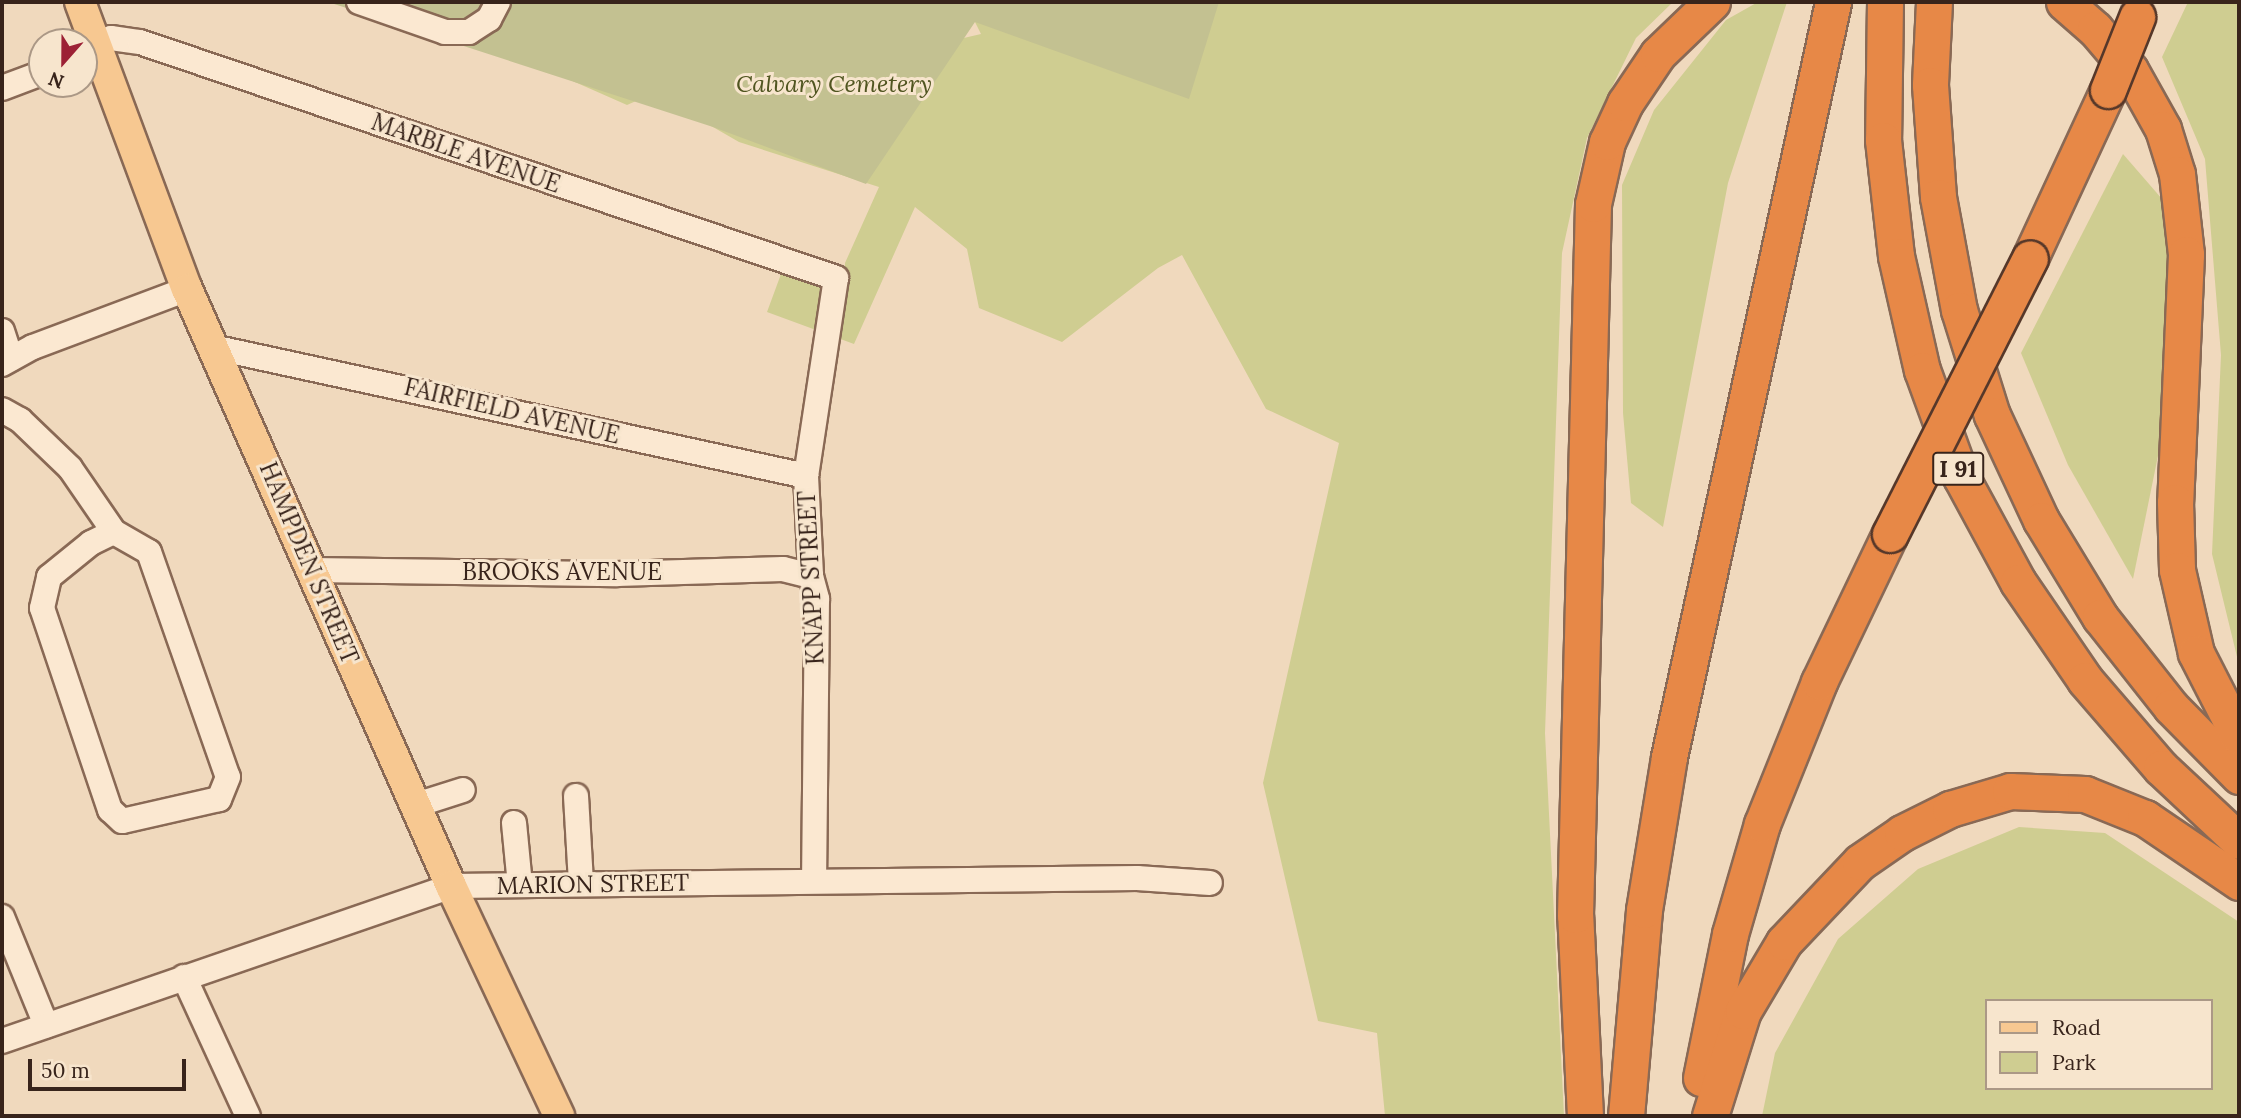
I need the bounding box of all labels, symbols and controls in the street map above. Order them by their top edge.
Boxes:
north arrow [28,28,98,98]
text: N [45,67,67,95]
park label: Calvary Cemetery [736,70,932,98]
street label: MARBLE AVENUE [368,107,564,199]
street label: FAIRFIELD AVENUE [401,372,623,450]
road number: I 91 [1932,449,1984,489]
street label: HAMPDEN STREET [253,458,365,668]
street label: KNAPP STREET [792,490,830,666]
street label: BROOKS AVENUE [462,558,662,586]
street label: MARION STREET [496,868,690,900]
legend [1986,999,2213,1090]
text: Road [2052,1014,2101,1041]
scale bar [32,1044,189,1088]
text: Park [2052,1049,2096,1076]
text: 50 m [41,1057,90,1084]

